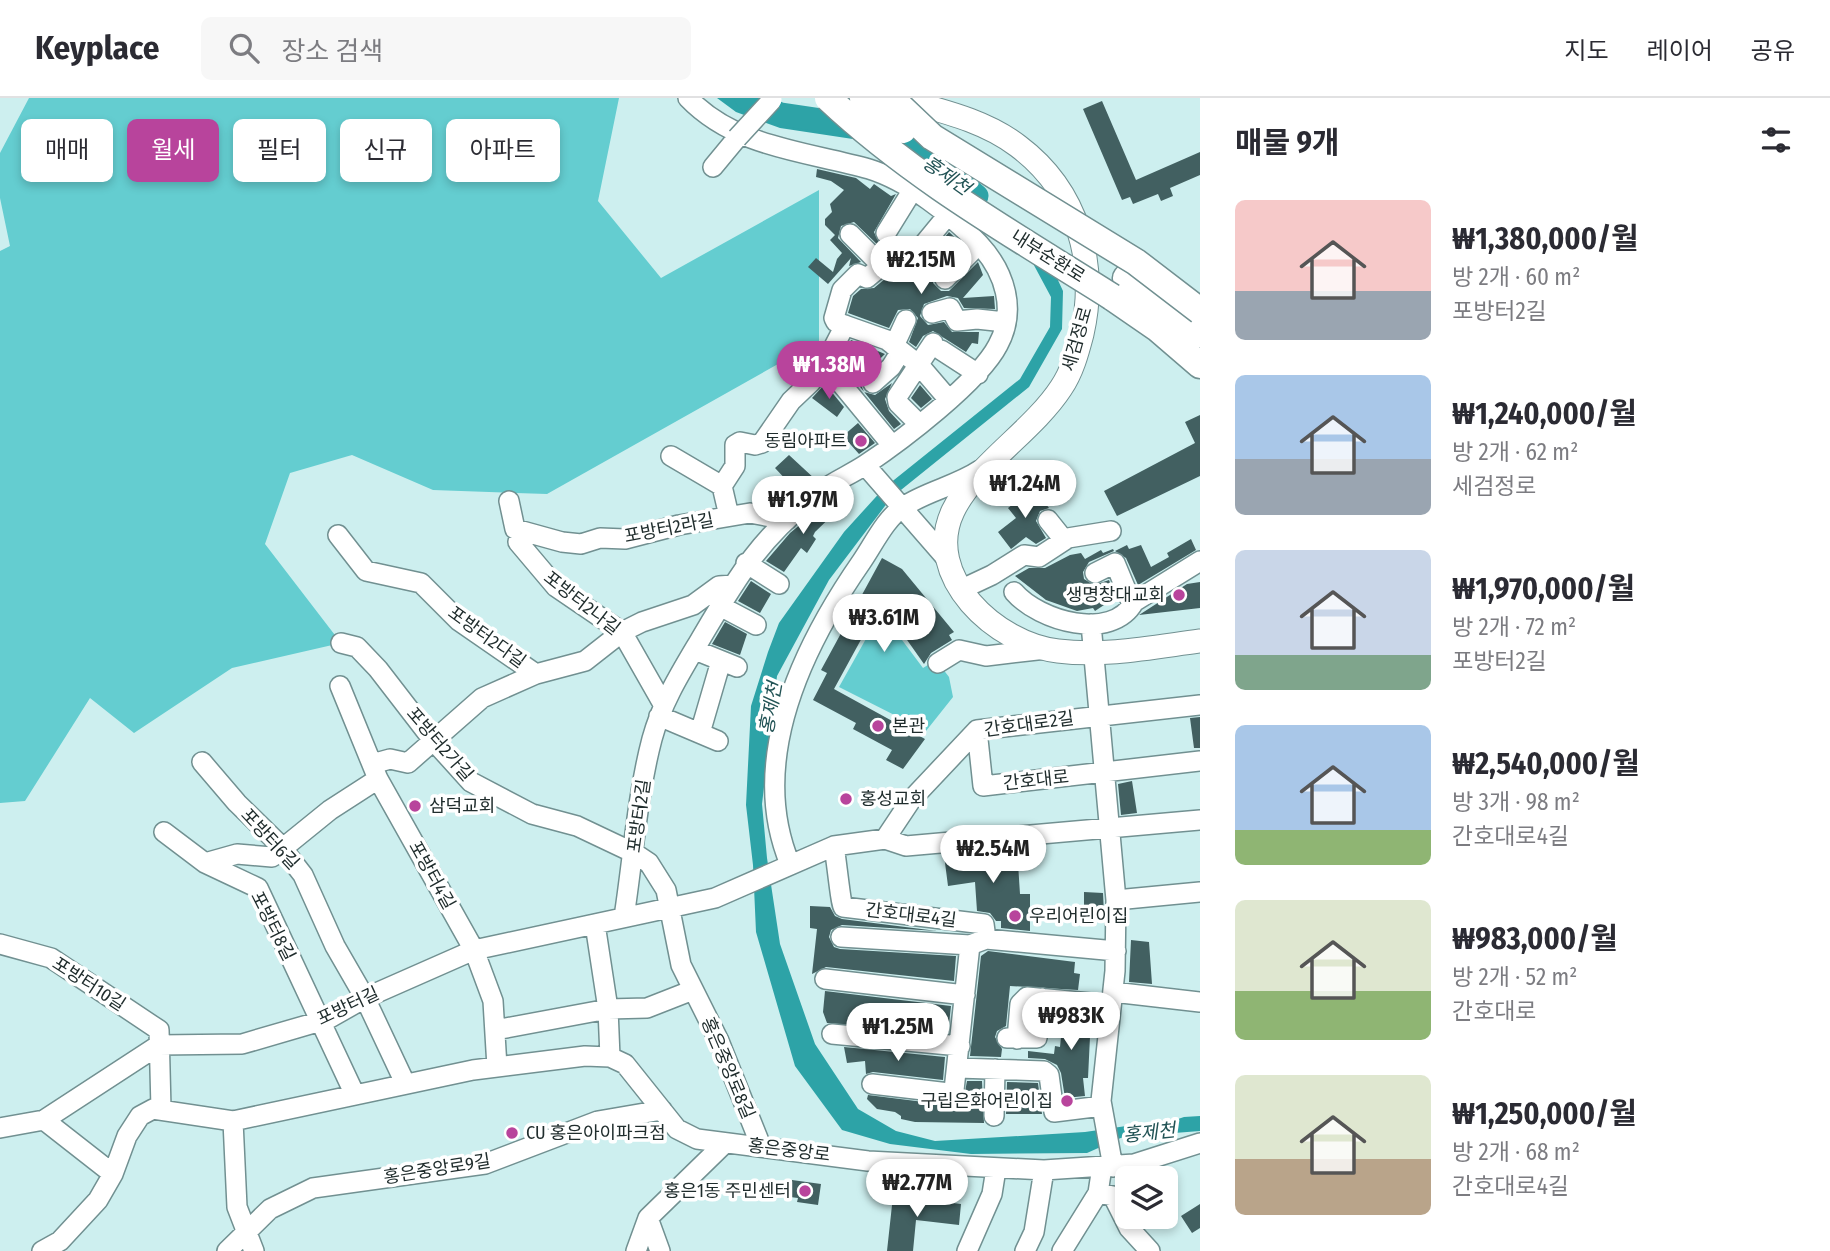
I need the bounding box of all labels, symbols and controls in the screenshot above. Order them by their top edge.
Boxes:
search box [201,17,691,80]
text: Keyplace [35,28,159,68]
icon: search [225,29,263,67]
text: 장소 검색 [281,36,383,67]
text: 지도 [1564,37,1609,65]
text: 레이어 [1647,37,1713,65]
text: 공유 [1751,37,1795,65]
chip: 매매 [21,119,113,182]
chip: 월세 [127,119,219,182]
chip: 필터 [233,119,326,182]
chip: 신규 [340,119,432,182]
chip: 아파트 [446,119,560,182]
icon: filters [1757,121,1795,159]
text: 매물 9개 [1235,125,1340,161]
water label: 홍제천 [919,151,976,201]
text: ₩1,380,000/월 [1452,221,1639,257]
street label: 내부순환로 [1007,225,1089,287]
icon: home [1291,228,1375,312]
pin: ₩2.15M [864,236,978,296]
text: ₩2.15M [887,245,955,273]
text: 방 2개 · 60 m² [1452,263,1580,291]
text: 포방터2길 [1452,297,1547,325]
street label: 세검정로 [1057,304,1097,374]
pin: ₩1.38M [772,342,886,401]
text: ₩1.38M [793,350,865,378]
text: ₩1,240,000/월 [1452,396,1637,432]
icon: home [1291,403,1375,487]
place label: 동림아파트 [764,430,847,452]
marker: 동림아파트 [853,433,869,449]
text: 방 2개 · 62 m² [1452,438,1578,466]
pin: ₩1.24M [968,460,1082,520]
text: ₩1.24M [989,469,1061,497]
text: 세검정로 [1452,472,1537,500]
pin: ₩1.97M [746,476,860,536]
text: ₩1.97M [768,485,838,513]
street label: 포방터2라길 [622,509,716,547]
street label: 포방터2나길 [539,566,625,640]
text: ₩1,970,000/월 [1452,571,1635,607]
icon: home [1291,578,1375,662]
place label: 생명창대교회 [1066,584,1165,606]
marker: 생명창대교회 [1171,587,1187,603]
pin: ₩3.61M [827,594,941,654]
street label: 포방터2다길 [444,601,530,673]
text: ₩3.61M [849,603,919,631]
text: 방 2개 · 72 m² [1452,613,1576,641]
text: 포방터2길 [1452,647,1547,675]
water label: 홍제천 [755,679,787,736]
street label: 포방터2가길 [402,703,478,785]
street label: 간호대로2길 [983,707,1075,741]
place label: 본관 [892,715,926,737]
marker: 본관 [870,718,886,734]
text: ₩2,540,000/월 [1452,746,1640,782]
icon: home [1291,753,1375,837]
street label: 간호대로 [1002,766,1070,794]
street label: 포방터2길 [623,778,655,854]
place label: 홍성교회 [860,788,926,810]
text: 방 3개 · 98 m² [1452,788,1580,816]
marker: 홍성교회 [838,791,854,807]
place label: 삼덕교회 [429,795,495,817]
marker: 삼덕교회 [407,798,423,814]
street label: 포방터6길 [236,804,304,874]
text: 간호대로4길 [1452,822,1569,850]
pin: ₩2.54M [936,826,1050,885]
text: ₩2.54M [956,834,1030,862]
street label: 포방터4길 [404,837,460,913]
street label: 포방터8길 [246,887,300,965]
street label: 간호대로4길 [864,899,958,931]
place label: 우리어린이집 [1029,905,1128,927]
marker: 우리어린이집 [1007,908,1023,924]
text: ₩983,000/월 [1452,921,1618,957]
icon: home [1291,928,1375,1012]
street label: 포방터10길 [48,952,130,1016]
text: 방 2개 · 52 m² [1452,963,1577,991]
street label: 포방터길 [313,982,383,1030]
pin: ₩983K [1022,992,1120,1052]
text: 간호대로 [1452,997,1537,1025]
text: ₩983K [1038,1001,1104,1029]
pin: ₩1.25M [841,1004,955,1063]
text: ₩1.25M [862,1012,934,1040]
street label: 홍은중앙로8길 [697,1014,759,1122]
place label: 구립은화어린이집 [921,1090,1053,1112]
marker: 구립은화어린이집 [1059,1093,1075,1109]
text: ₩1,250,000/월 [1452,1096,1637,1132]
icon: home [1291,1103,1375,1187]
water label: 홍제천 [1122,1118,1178,1147]
place label: CU 홍은아이파크점 [526,1122,666,1144]
marker: CU 홍은아이파크점 [504,1125,520,1141]
street label: 홍은중앙로 [747,1134,831,1166]
text: 방 2개 · 68 m² [1452,1138,1580,1166]
street label: 홍은중앙로9길 [382,1150,492,1188]
pin: ₩2.77M [860,1160,974,1219]
map controls [1115,1166,1178,1229]
button: layers [1115,1166,1178,1229]
text: ₩2.77M [882,1168,952,1196]
text: 간호대로4길 [1452,1172,1569,1200]
place label: 홍은1동 주민센터 [664,1180,791,1202]
marker: 홍은1동 주민센터 [797,1183,813,1199]

